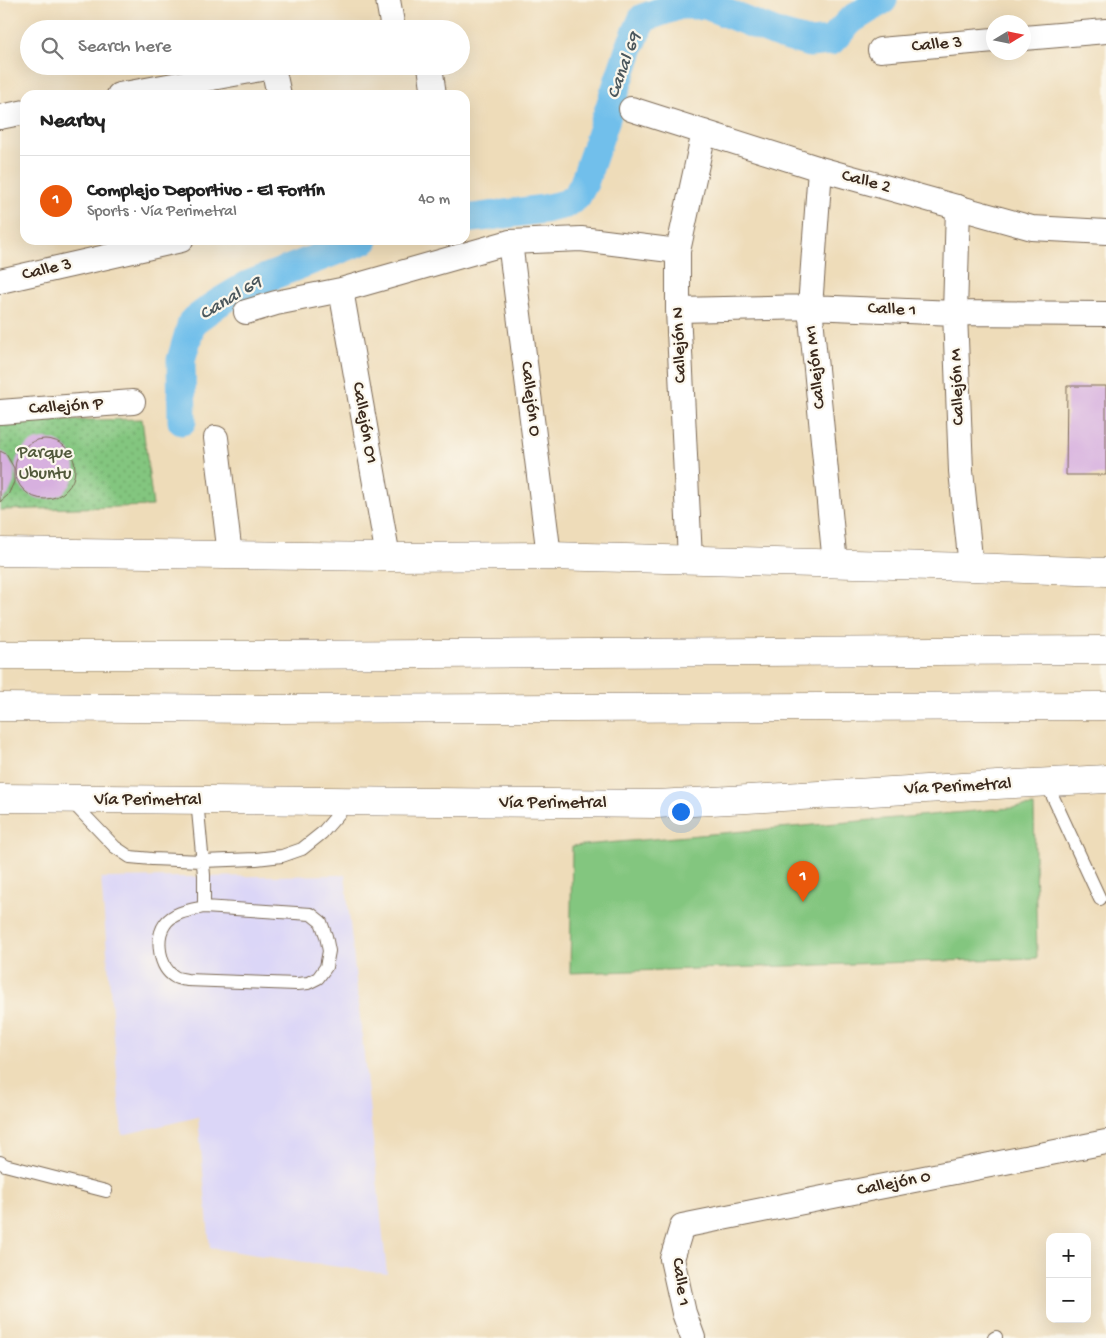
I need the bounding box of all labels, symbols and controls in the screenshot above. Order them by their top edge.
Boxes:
north arrow [986,15,1031,60]
search box [20,20,470,75]
water label: Canal 69 [603,28,648,102]
street label: Calle 3 [911,32,963,58]
icon: search [38,34,66,62]
text: Search here [78,36,172,59]
text: Nearby [40,110,105,135]
street label: Calle 2 [839,165,893,199]
text: Complejo Deportivo - El Fortín [87,180,325,203]
text: 1 [53,191,59,210]
text: 40 m [418,191,450,210]
text: Sports · Vía Perimetral [87,203,237,222]
street label: Calle 3 [20,254,74,286]
water label: Canal 69 [196,270,268,326]
street label: Calle 1 [867,298,917,322]
street label: Callejón N [668,307,692,383]
street label: Callejón M1 [801,324,831,410]
street label: Callejón M [946,348,970,426]
street label: Callejón O [515,360,545,438]
street label: Callejón O1 [346,381,382,465]
street label: Callejón P [28,394,105,420]
park label: Parque Ubuntu [17,443,73,485]
street label: Vía Perimetral [903,774,1012,800]
street label: Vía Perimetral [93,790,202,811]
street label: Vía Perimetral [498,793,607,814]
your location [668,799,694,825]
pin: 1 [787,861,819,902]
street label: Callejón 0 [855,1167,933,1201]
map controls [1046,1233,1091,1323]
button: + [1046,1233,1091,1278]
street label: Calle 1 [666,1257,694,1307]
button: − [1046,1278,1091,1323]

